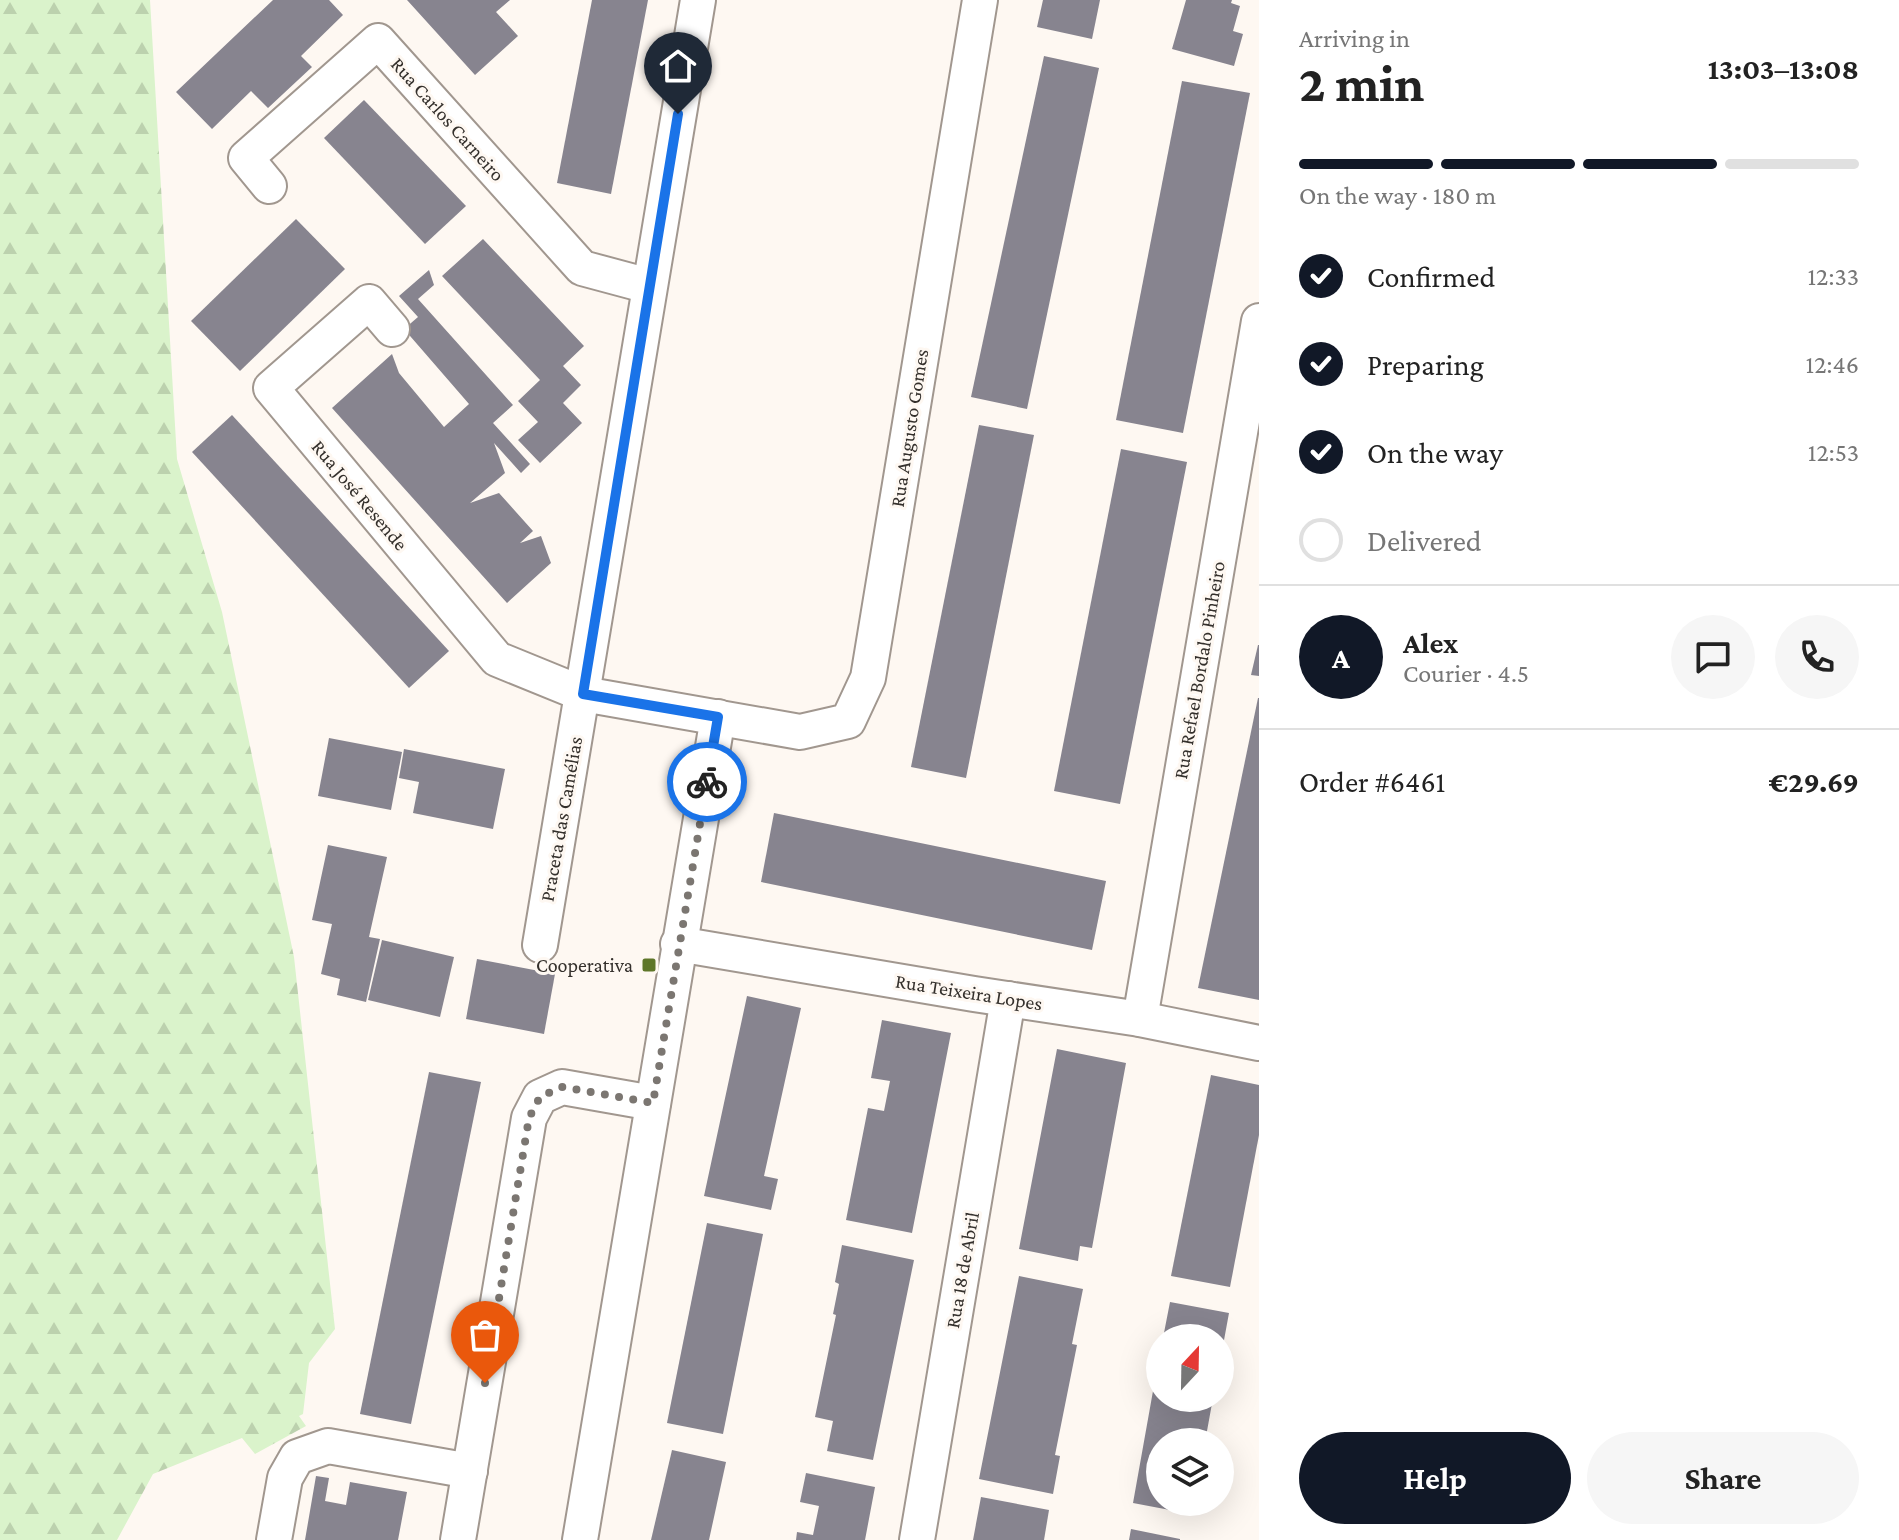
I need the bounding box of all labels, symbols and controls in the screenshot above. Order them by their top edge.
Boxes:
text: Arriving in [1299,24,1410,53]
pin [644,32,712,114]
icon: home [656,44,700,88]
text: 13:03–13:08 [1708,52,1859,85]
street label: Rua Carlos Carneiro [387,53,509,185]
text: 2 min [1299,54,1424,112]
text: On the way · 180 m [1299,181,1496,210]
icon: check [1299,254,1343,298]
text: Confirmed [1367,260,1495,293]
text: 12:33 [1807,262,1859,291]
icon: check [1299,342,1343,386]
street label: Rua Augusto Gomes [886,347,933,509]
text: Preparing [1367,348,1484,381]
text: 12:46 [1806,350,1859,379]
icon: check [1299,430,1343,474]
street label: Rua José Resende [307,435,413,555]
text: On the way [1367,436,1503,469]
text: 12:53 [1808,438,1859,467]
text: Delivered [1367,524,1482,557]
street label: Rua Refael Bordalo Pinheiro [1169,559,1229,781]
button: chat [1671,615,1755,699]
button: phone [1775,615,1859,699]
text: Alex [1403,626,1458,659]
text: A [1332,641,1350,674]
text: Courier · 4.5 [1403,659,1529,688]
street label: Praceta das Camélias [536,735,586,903]
courier [667,742,747,822]
icon: bike [685,760,729,804]
text: Order #6461 [1299,765,1446,798]
text: €29.69 [1769,765,1859,798]
place label: Cooperativa [536,954,633,977]
marker: Cooperativa [640,956,658,974]
street label: Rua Teixeira Lopes [894,970,1044,1015]
street label: Rua 18 de Abril [941,1210,983,1330]
pin [451,1301,519,1383]
icon: bag [463,1313,507,1357]
north arrow [1146,1324,1234,1412]
map controls [1146,1324,1234,1516]
button: layers [1146,1428,1234,1516]
button: Help [1299,1432,1571,1524]
button: Share [1587,1432,1859,1524]

